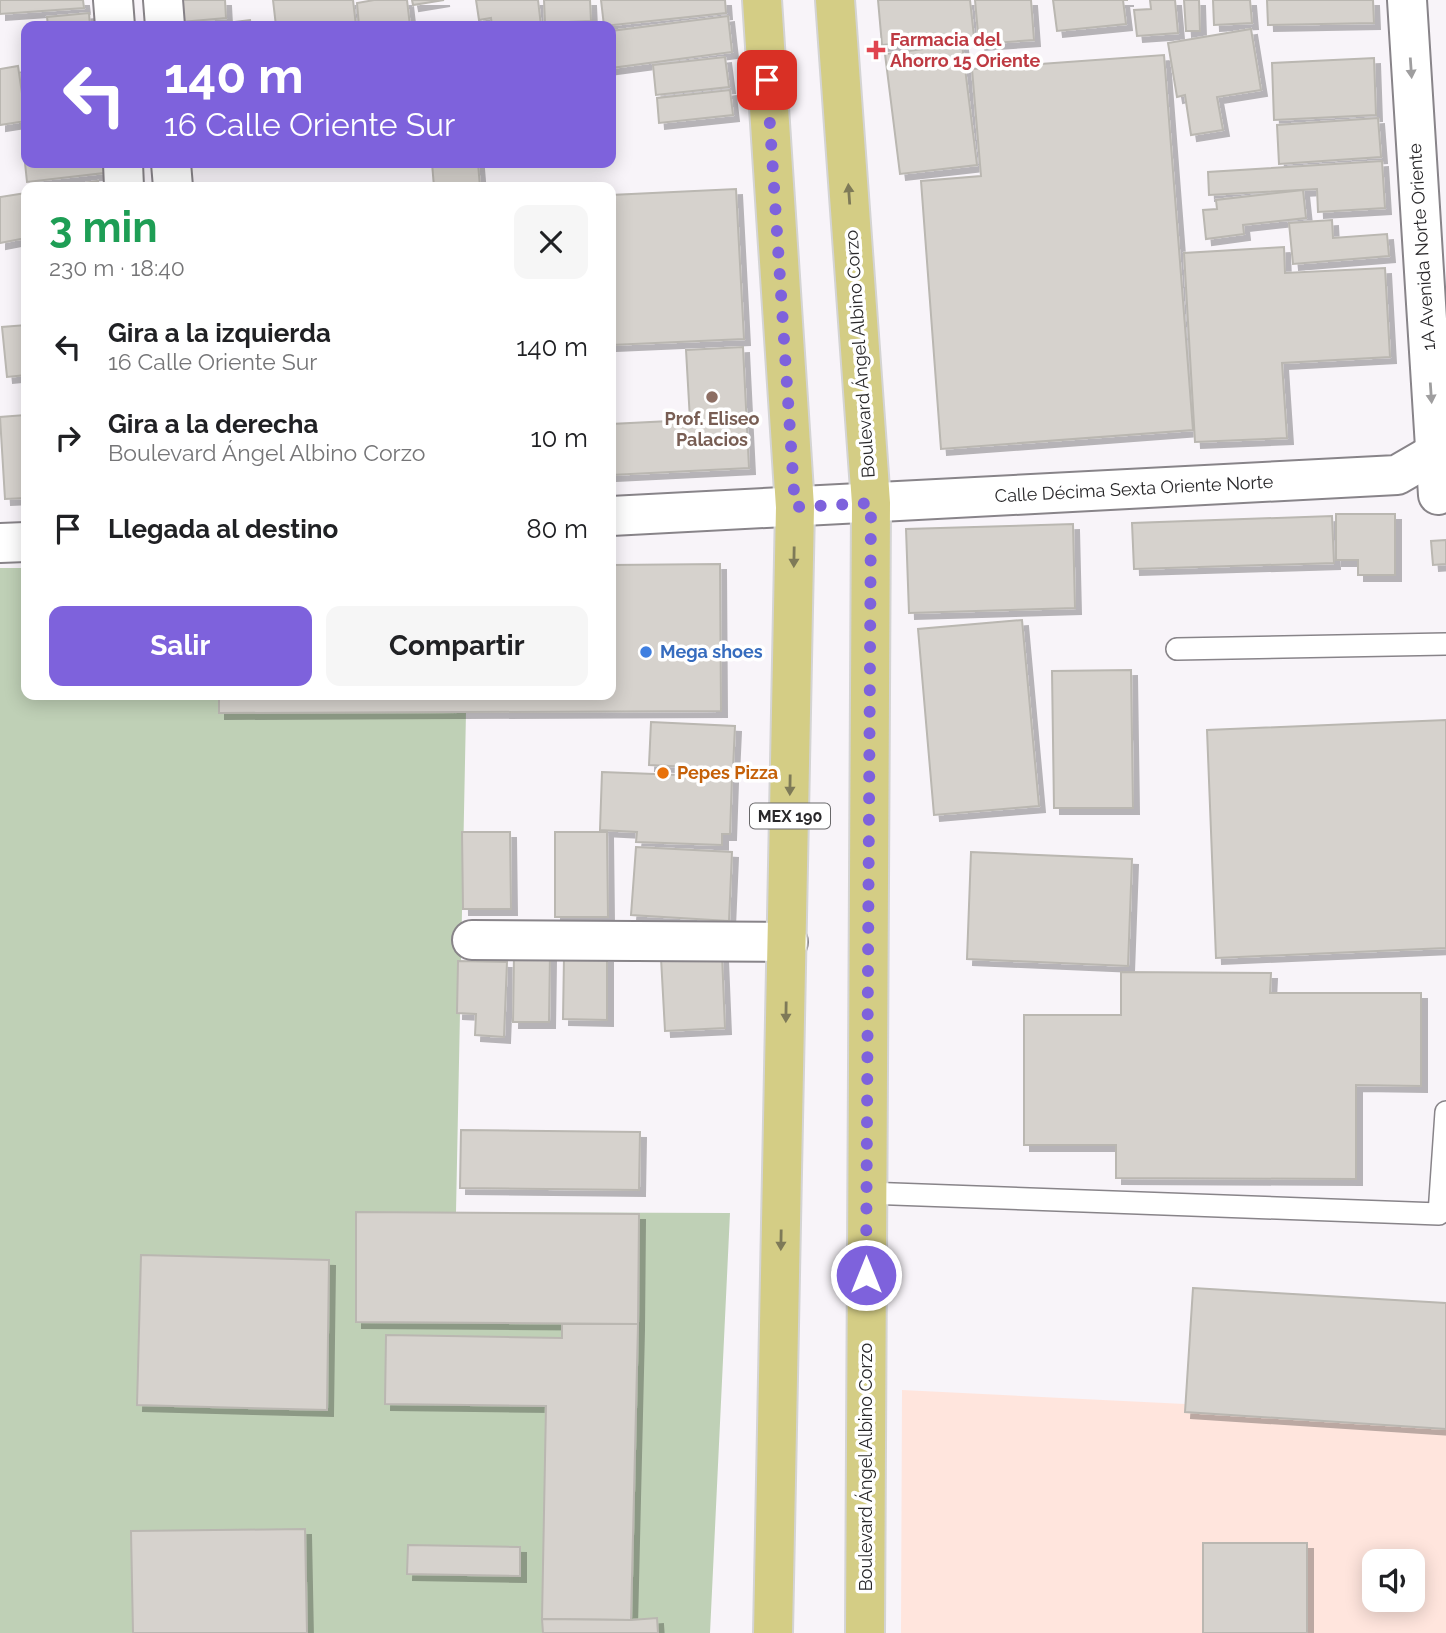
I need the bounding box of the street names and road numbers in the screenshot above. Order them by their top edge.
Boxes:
street label: 1A Avenida Norte Oriente [1404,142,1439,351]
street label: Boulevard Ángel Albino Corzo [839,229,879,479]
street label: Calle Décima Sexta Oriente Norte [994,471,1274,506]
road number: MEX 190 [750,804,830,828]
street label: Boulevard Ángel Albino Corzo [854,1343,876,1591]

